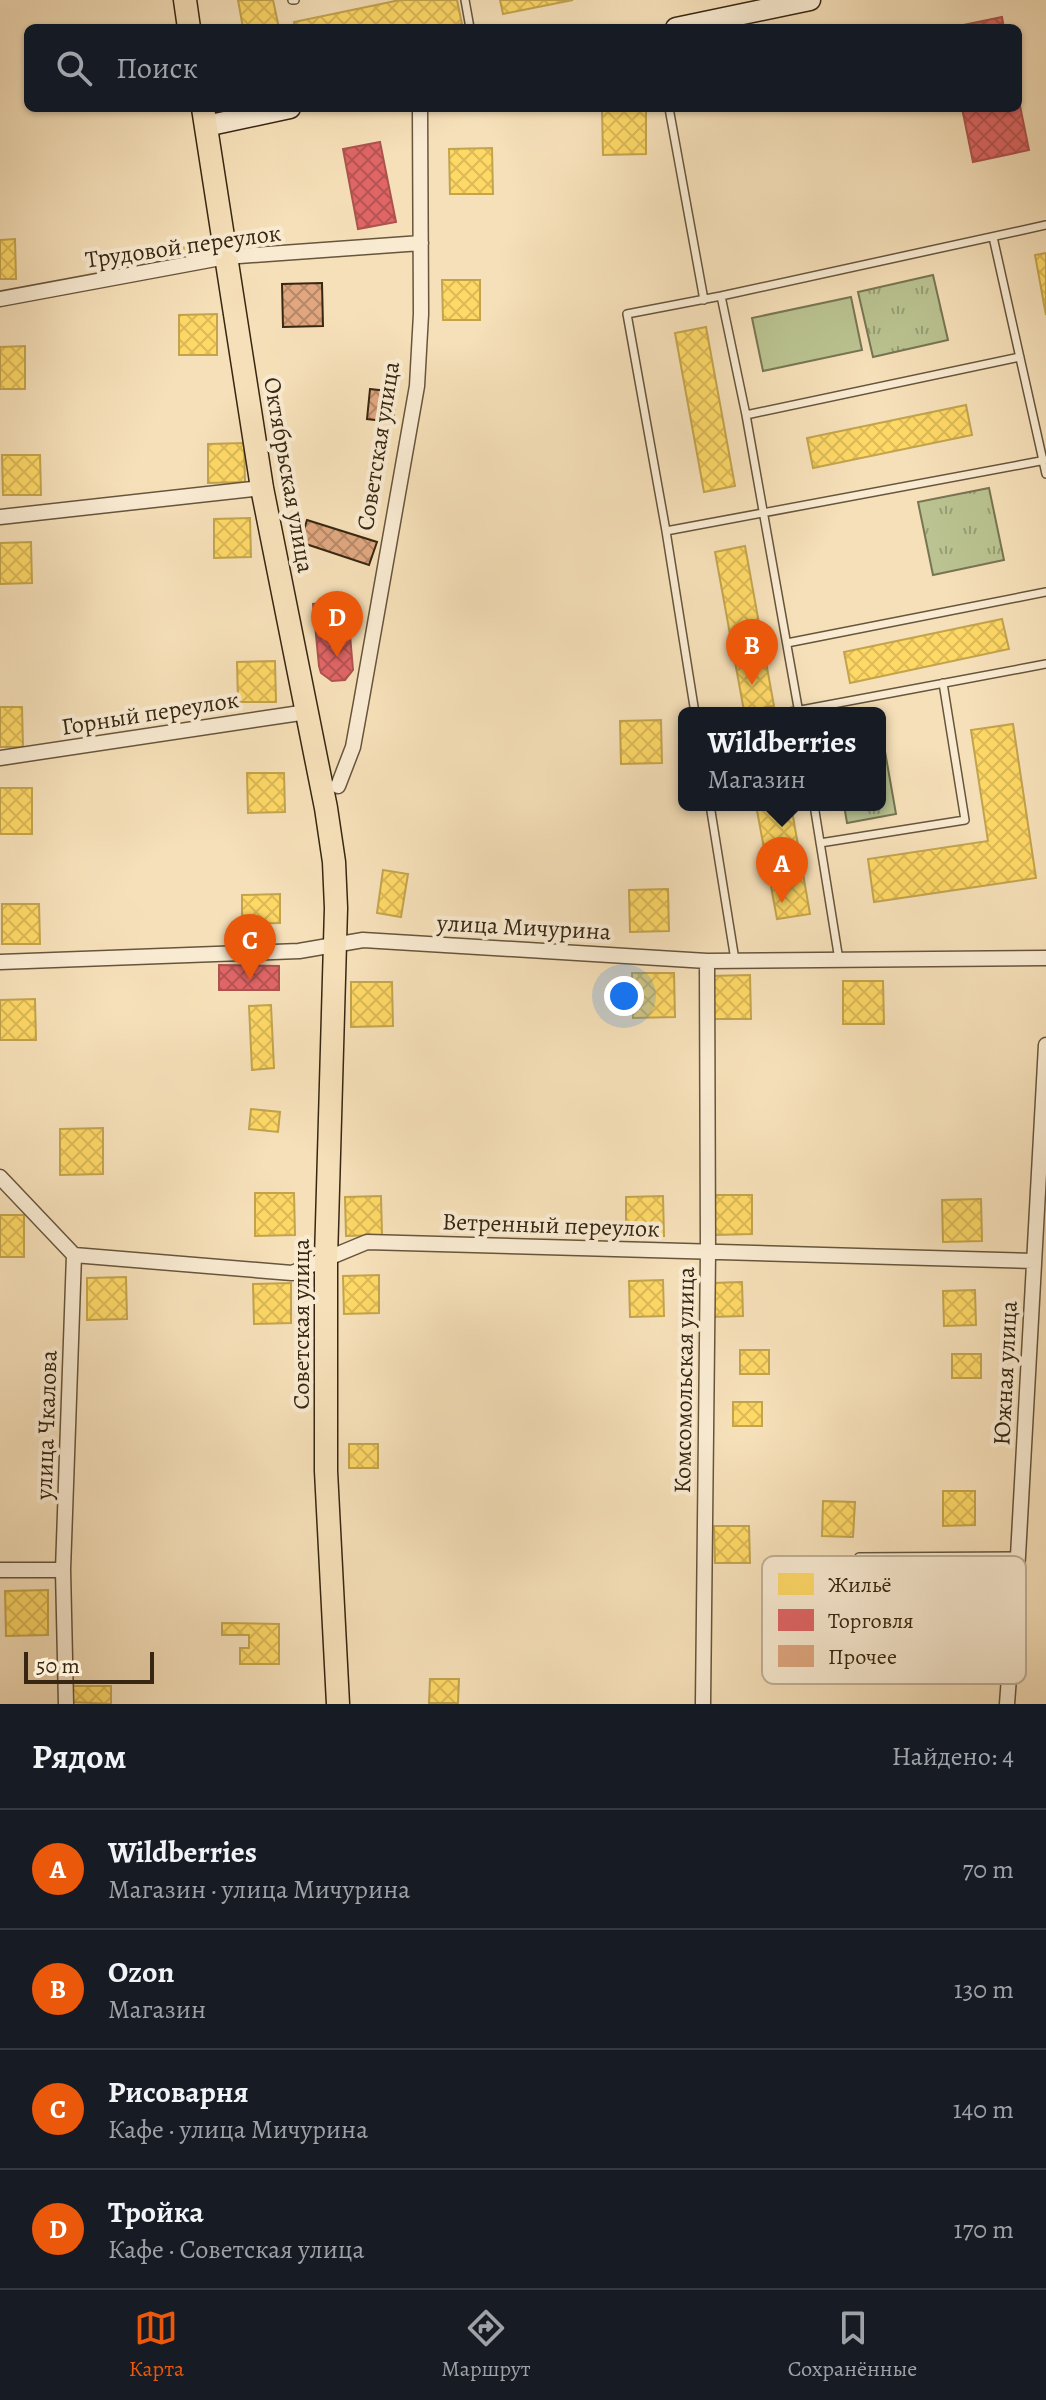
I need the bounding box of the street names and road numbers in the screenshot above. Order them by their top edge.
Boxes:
street label: Трудовой переулок [83,216,283,276]
street label: Советская улица [349,359,407,533]
street label: Октябрьская улица [256,375,322,575]
street label: Горный переулок [59,683,241,743]
street label: улица Мичурина [435,906,612,948]
street label: Ветренный переулок [442,1205,660,1245]
street label: Советская улица [285,1239,317,1409]
street label: Комсомольская улица [666,1266,702,1494]
street label: Южная улица [985,1300,1025,1446]
street label: улица Чкалова [27,1350,65,1501]

